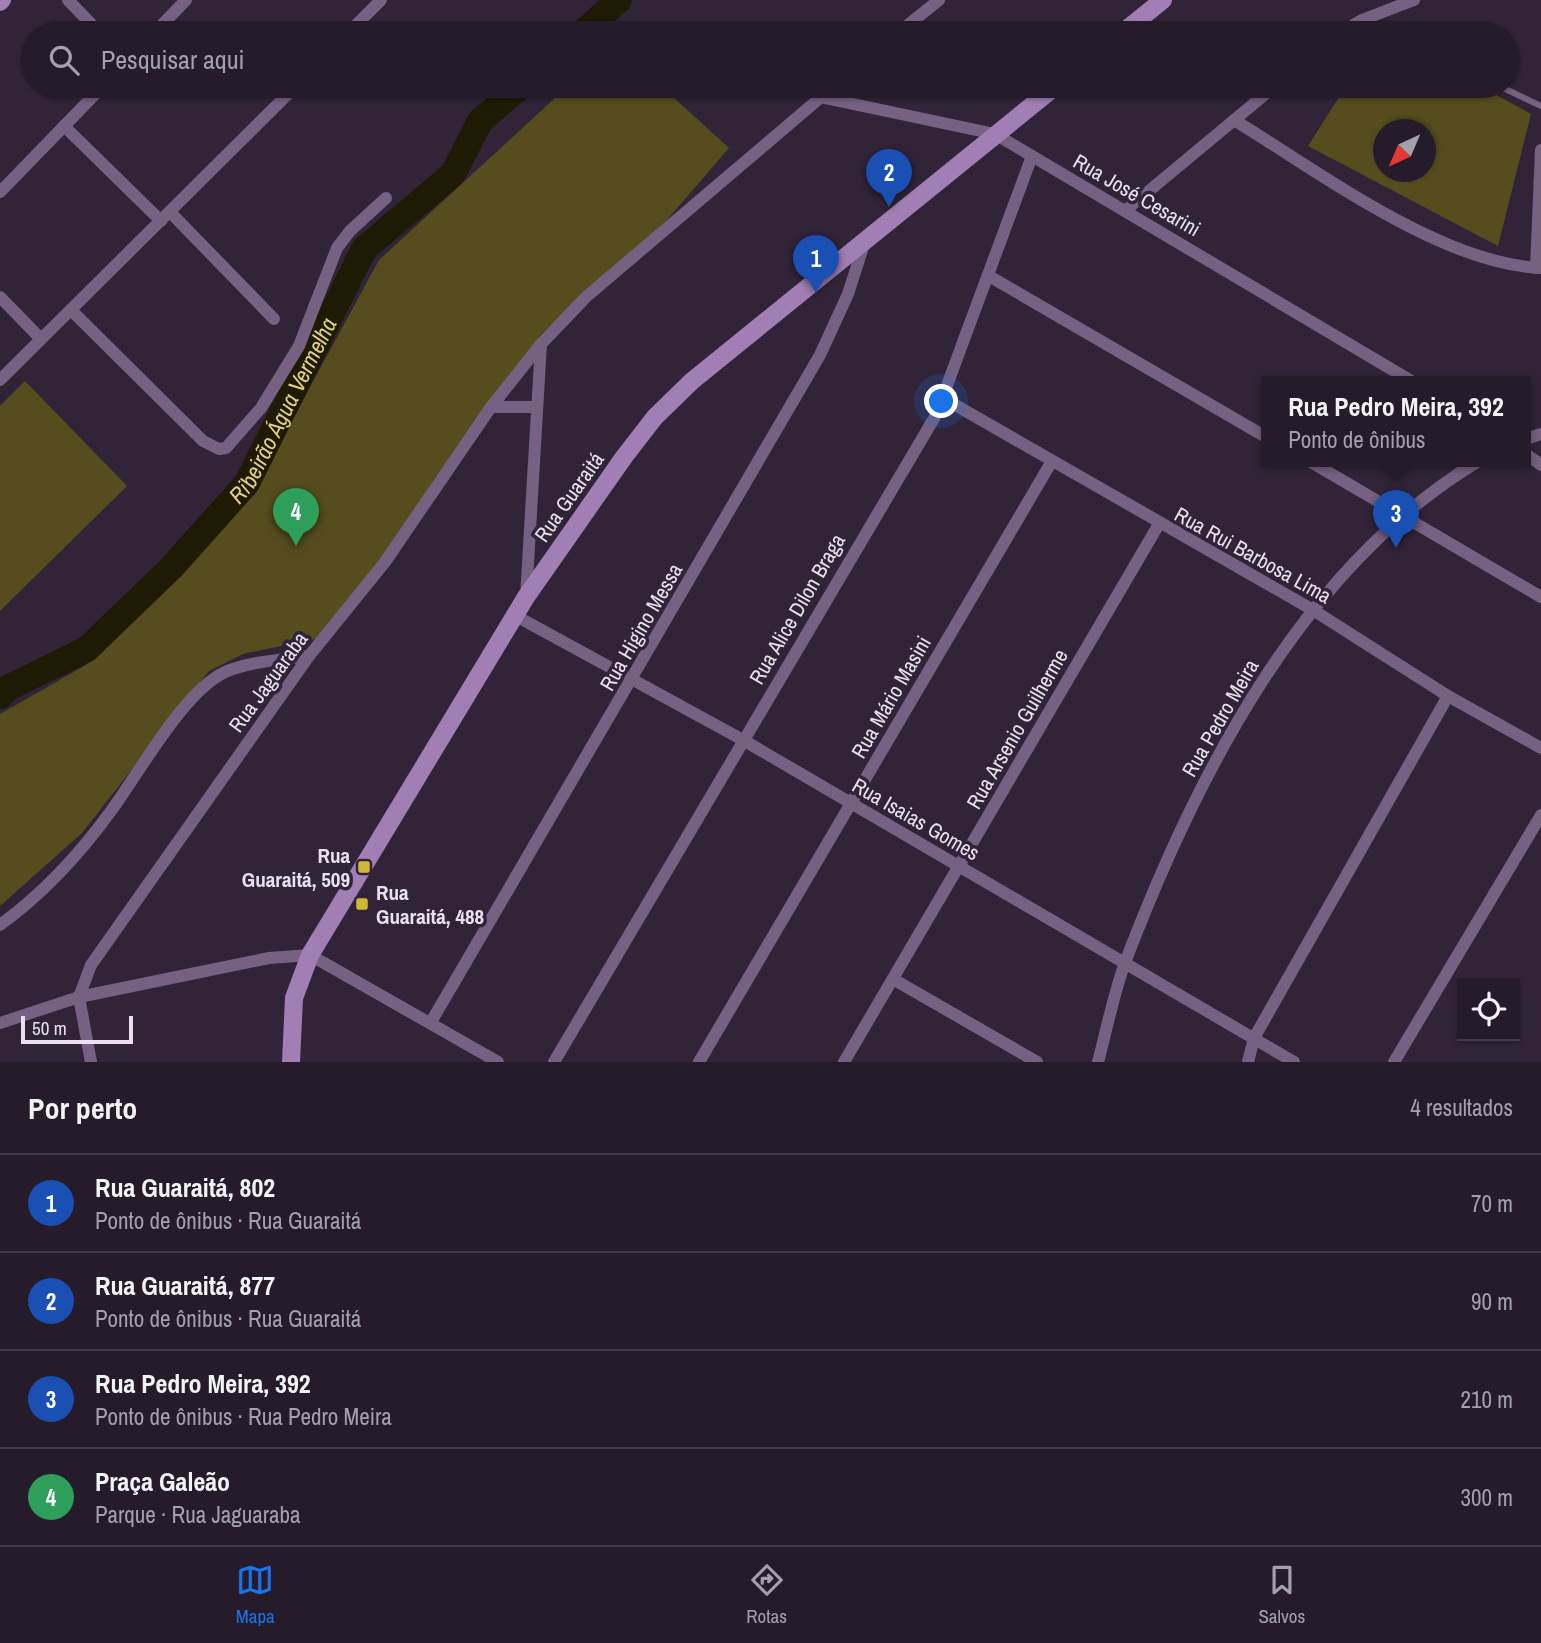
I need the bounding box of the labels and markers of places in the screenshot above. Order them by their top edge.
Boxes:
pin: 2 [866,149,912,207]
pin: 1 [793,235,839,293]
pin: 4 [273,488,319,546]
pin: 3 [1373,490,1419,548]
place label: Rua Guaraitá, 509 [242,841,350,894]
marker: Rua Guaraitá, 509 [356,859,372,875]
place label: Rua Guaraitá, 488 [376,878,484,931]
marker: Rua Guaraitá, 488 [354,896,370,912]

